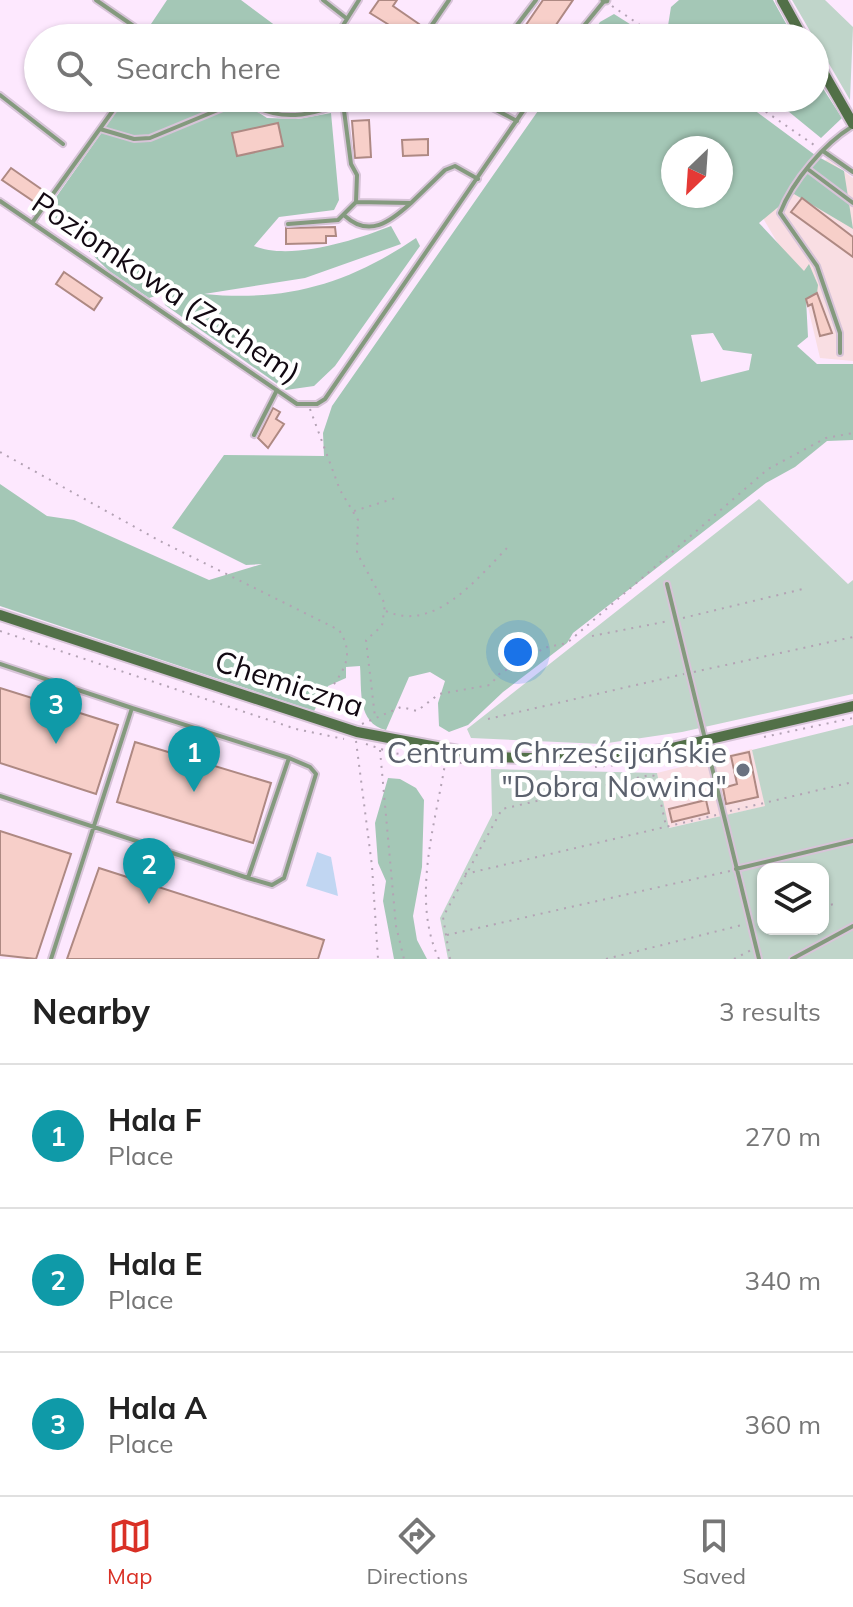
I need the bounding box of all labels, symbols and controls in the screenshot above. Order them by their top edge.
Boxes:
search box [24,24,829,112]
icon: search [52,46,96,90]
text: Search here [116,49,281,87]
north arrow [661,136,733,208]
street label: Poziomkowa (Zachem) [25,183,308,391]
your location [498,632,538,672]
street label: Chemiczna [210,641,368,725]
pin: 3 [30,678,82,744]
pin: 1 [168,726,220,792]
place label: Centrum Chrześcijańskie "Dobra Nowina" [387,733,727,805]
marker: Centrum Chrześcijańskie "Dobra Nowina" [734,761,752,779]
pin: 2 [123,838,175,904]
map controls [757,863,829,935]
button: layers [757,863,829,935]
text: Nearby [32,990,150,1033]
text: 3 results [719,995,821,1028]
text: Hala F [108,1101,202,1139]
text: 1 [50,1120,66,1153]
text: 270 m [745,1120,821,1153]
text: Place [108,1139,173,1172]
text: Hala E [108,1245,202,1283]
text: 2 [50,1264,66,1297]
text: 340 m [745,1264,821,1297]
text: Place [108,1283,173,1316]
text: Hala A [108,1389,207,1427]
text: 3 [50,1408,66,1441]
text: 360 m [745,1408,821,1441]
text: Place [108,1427,173,1460]
tab: Map [107,1514,152,1590]
tab: Directions [367,1514,468,1590]
tab: Saved [682,1514,746,1590]

